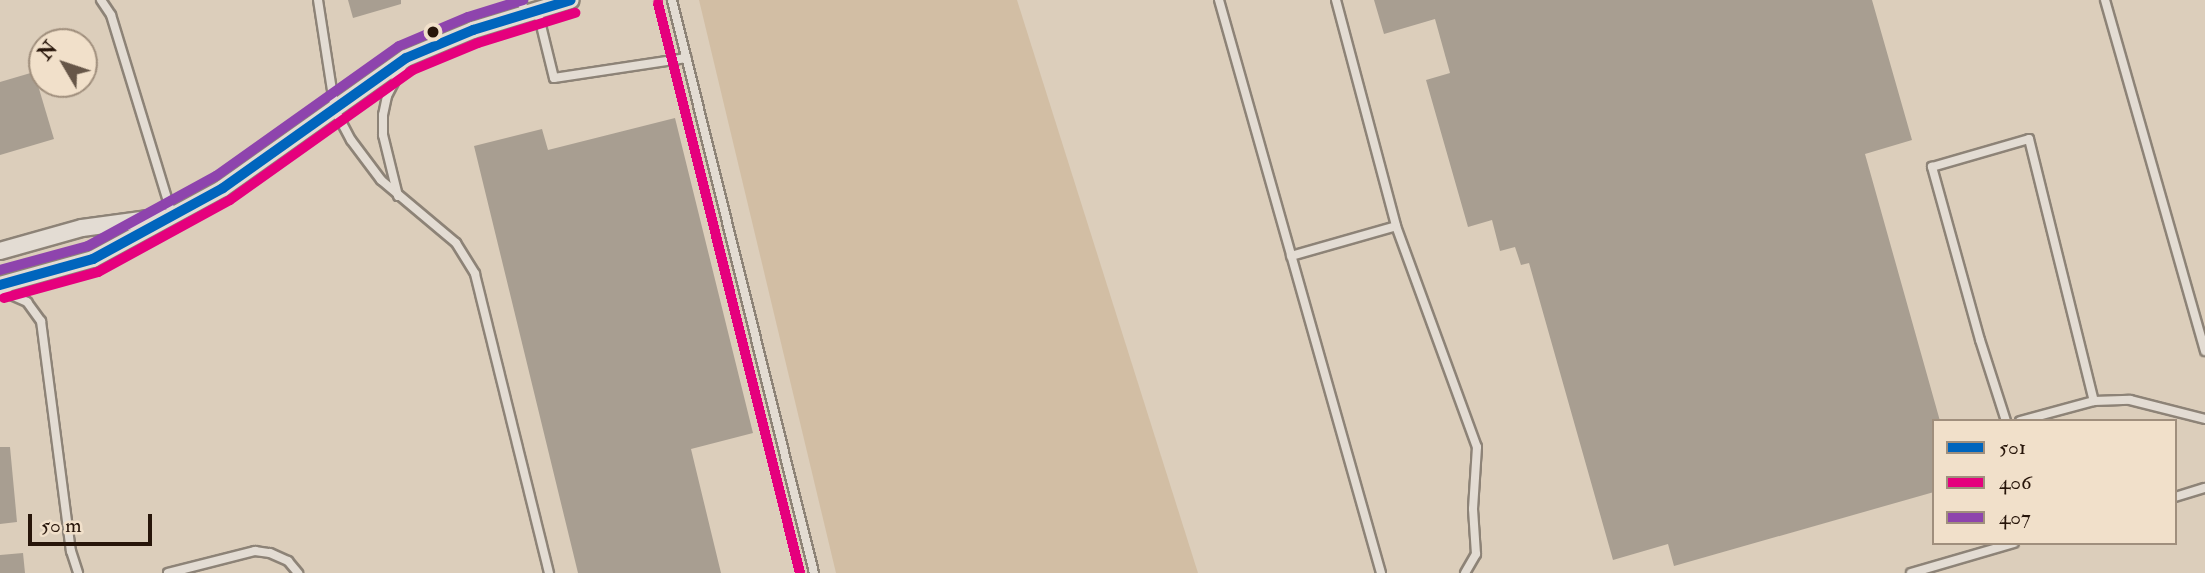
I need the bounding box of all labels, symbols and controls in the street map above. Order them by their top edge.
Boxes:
unlabelled marker [426,25,440,39]
north arrow [28,28,98,98]
text: N [34,37,63,65]
legend [1932,419,2177,545]
text: 501 [1999,434,2026,461]
text: 406 [1999,469,2032,496]
scale bar [32,500,156,544]
text: 407 [1999,504,2031,531]
text: 50 m [41,512,82,539]

